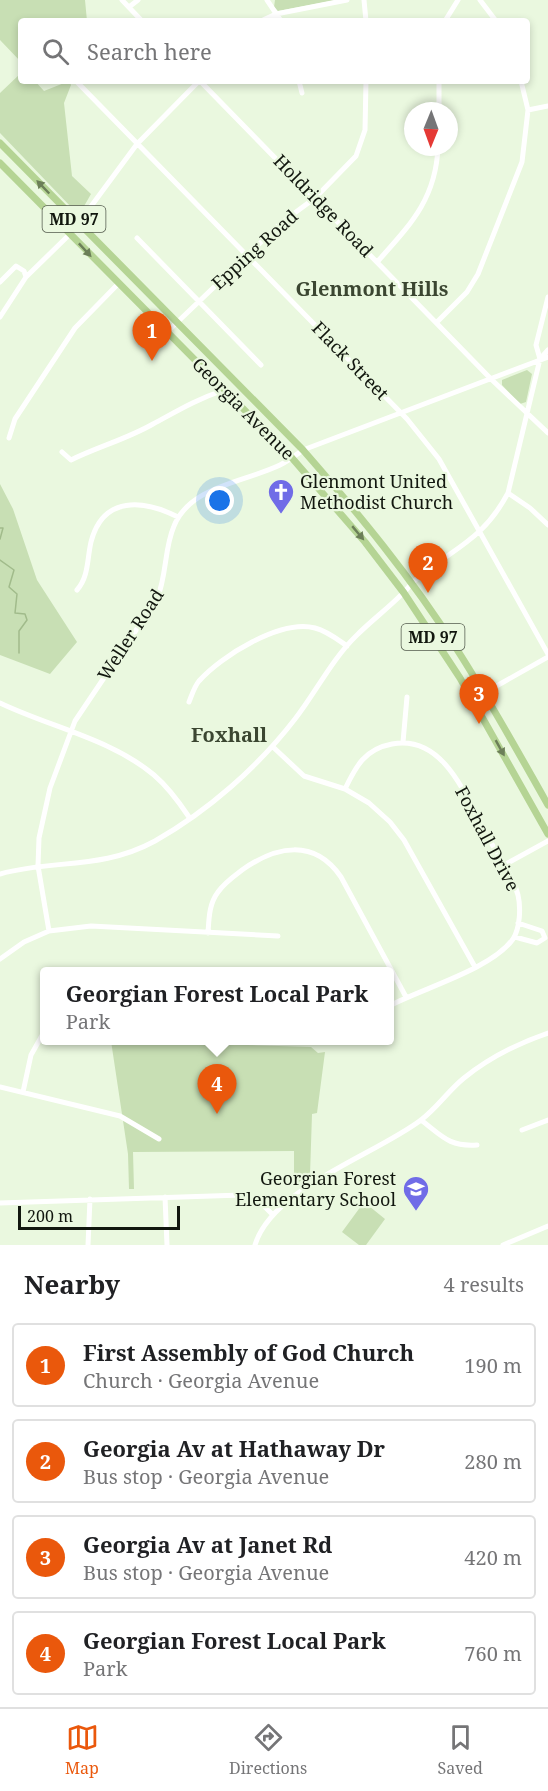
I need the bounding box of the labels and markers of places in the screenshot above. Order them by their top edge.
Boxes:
pin: 1 [132,312,172,361]
place label: Glenmont United Methodist Church [300,469,453,514]
church icon: Glenmont United Methodist Church [266,477,296,515]
pin: 2 [408,544,448,593]
pin: 3 [460,674,498,724]
pin: 4 [198,1064,236,1114]
place label: Georgian Forest Elementary School [235,1166,396,1211]
school or university icon: Georgian Forest Elementary School [401,1174,431,1212]

